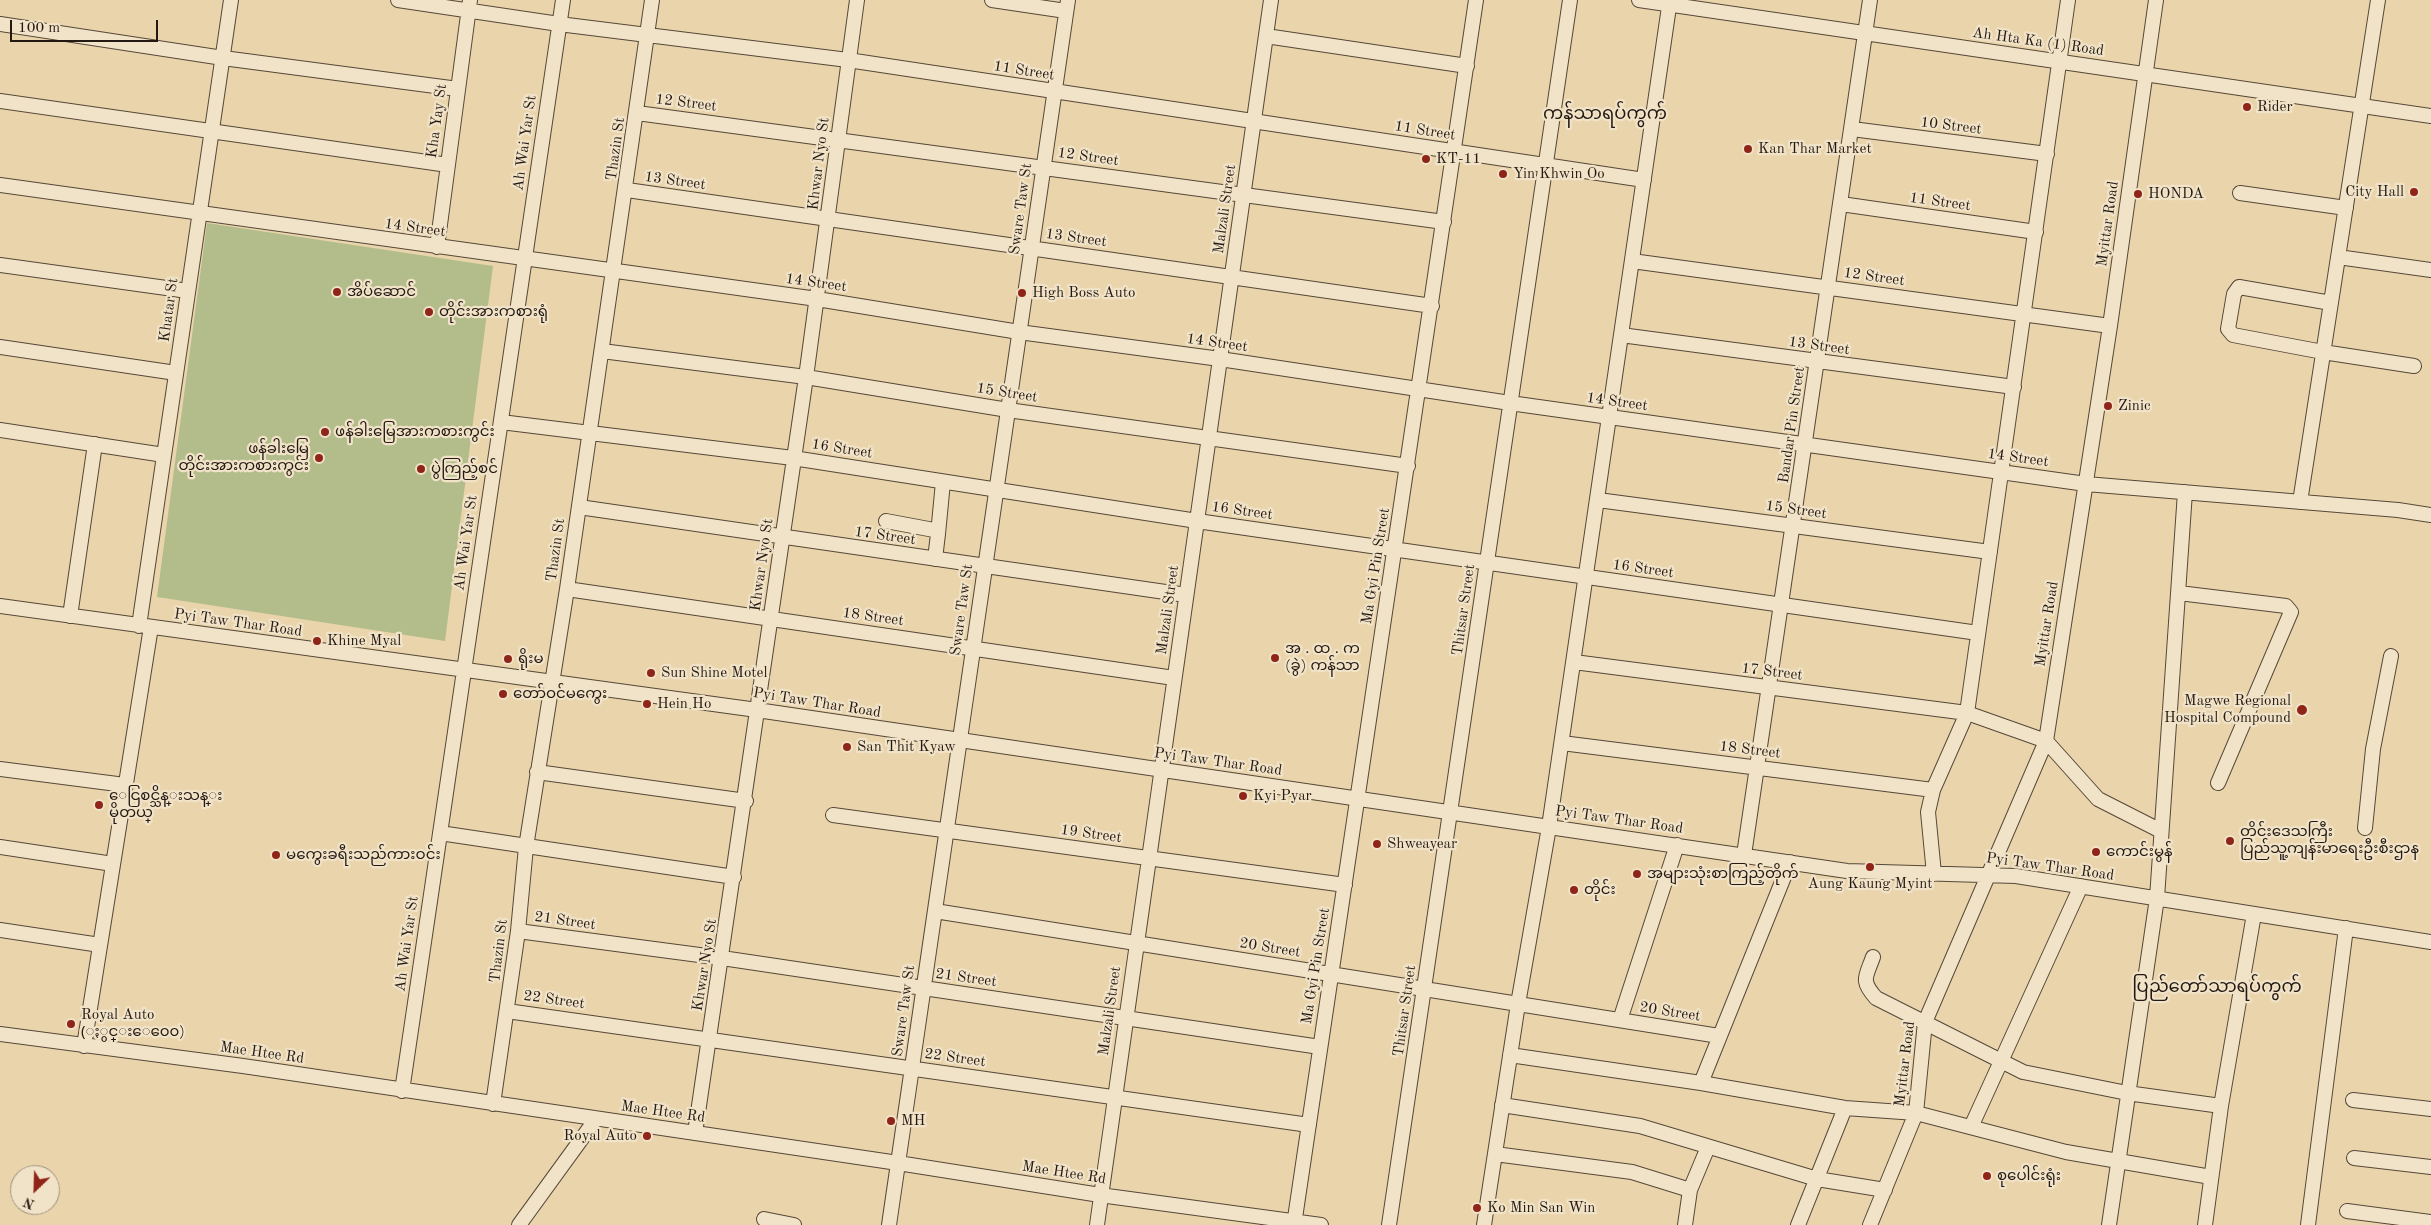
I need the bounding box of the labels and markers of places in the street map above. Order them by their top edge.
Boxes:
place label: Rider [2257,98,2293,116]
marker: Rider [2241,101,2253,113]
place label: Kan Thar Market [1758,140,1872,158]
marker: Kan Thar Market [1742,143,1754,155]
place label: KT-11 [1436,150,1481,168]
marker: KT-11 [1420,153,1432,165]
place label: Yin Khwin Oo [1513,165,1605,183]
marker: Yin Khwin Oo [1497,168,1509,180]
place label: City Hall [2345,183,2404,201]
place label: HONDA [2148,185,2204,203]
marker: City Hall [2408,186,2420,198]
marker: HONDA [2132,188,2144,200]
place label: အိပ်ဆောင် [347,283,416,301]
place label: High Boss Auto [1032,284,1135,302]
marker: အိပ်ဆောင် [331,286,343,298]
marker: High Boss Auto [1016,287,1028,299]
place label: တိုင်းအားကစားရုံ [439,303,548,321]
marker: တိုင်းအားကစားရုံ [423,306,435,318]
place label: Zinic [2118,397,2151,415]
marker: Zinic [2102,400,2114,412]
place label: ဖန်ခါးမြေအားကစားကွင်း [335,423,495,441]
marker: ဖန်ခါးမြေအားကစားကွင်း [319,426,331,438]
place label: ဖန်ခါးမြေ တိုင်းအားကစားကွင်း [178,440,309,475]
marker: ဖန်ခါးမြေ တိုင်းအားကစားကွင်း [313,452,325,464]
place label: ပွဲကြည့်စင် [431,460,498,478]
marker: ပွဲကြည့်စင် [415,463,427,475]
place label: Khine Myal [327,632,401,650]
marker: Khine Myal [311,635,323,647]
place label: အ . ထ . က (ခွဲ) ကန်သာ [1285,640,1360,675]
place label: ရိုးမ [518,650,544,668]
marker: အ . ထ . က (ခွဲ) ကန်သာ [1269,652,1281,664]
marker: ရိုးမ [502,653,514,665]
place label: Sun Shine Motel [661,664,768,682]
marker: Sun Shine Motel [645,667,657,679]
place label: တော်ဝင်မကွေး [513,685,607,703]
marker: တော်ဝင်မကွေး [497,688,509,700]
place label: Magwe Regional Hospital Compound [2164,692,2291,727]
place label: Hein Ho [657,695,711,713]
marker: Hein Ho [641,698,653,710]
marker: Magwe Regional Hospital Compound [2295,703,2309,717]
place label: San Thit Kyaw [857,738,956,756]
marker: San Thit Kyaw [841,741,853,753]
place label: ေငြစင္သိန္းသန္း မိုတယ္ [109,787,222,822]
place label: Kyi Pyar [1253,787,1312,805]
marker: Kyi Pyar [1237,790,1249,802]
marker: ေငြစင္သိန္းသန္း မိုတယ္ [93,799,105,811]
place label: တိုင်းဒေသကြီး ပြည်သူ့ကျန်းမာရေးဦးစီးဌာန [2240,823,2419,858]
place label: Shweayear [1387,835,1457,853]
marker: တိုင်းဒေသကြီး ပြည်သူ့ကျန်းမာရေးဦးစီးဌာန [2224,835,2236,847]
marker: Shweayear [1371,838,1383,850]
place label: ကောင်းမွန် [2106,843,2173,861]
place label: မကွေးခရီးသည်ကားဝင်း [286,846,441,864]
marker: ကောင်းမွန် [2090,846,2102,858]
marker: မကွေးခရီးသည်ကားဝင်း [270,849,282,861]
marker: Aung Kaung Myint [1864,861,1876,873]
place label: အများသုံးစာကြည့်တိုက် [1647,865,1799,883]
marker: အများသုံးစာကြည့်တိုက် [1631,868,1643,880]
place label: Aung Kaung Myint [1808,875,1932,893]
place label: တိုင်း [1584,881,1616,899]
marker: တိုင်း [1568,884,1580,896]
place label: Royal Auto (ႏွင္းေ၀ေ၀) [81,1006,185,1041]
marker: Royal Auto (ႏွင္းေ၀ေ၀) [65,1018,77,1030]
place label: MH [901,1112,925,1130]
marker: MH [885,1115,897,1127]
place label: Royal Auto [564,1127,637,1145]
marker: Royal Auto [641,1130,653,1142]
place label: စုပေါင်းရုံး [1997,1167,2061,1185]
marker: စုပေါင်းရုံး [1981,1170,1993,1182]
place label: Ko Min San Win [1487,1199,1595,1217]
marker: Ko Min San Win [1471,1202,1483,1214]

